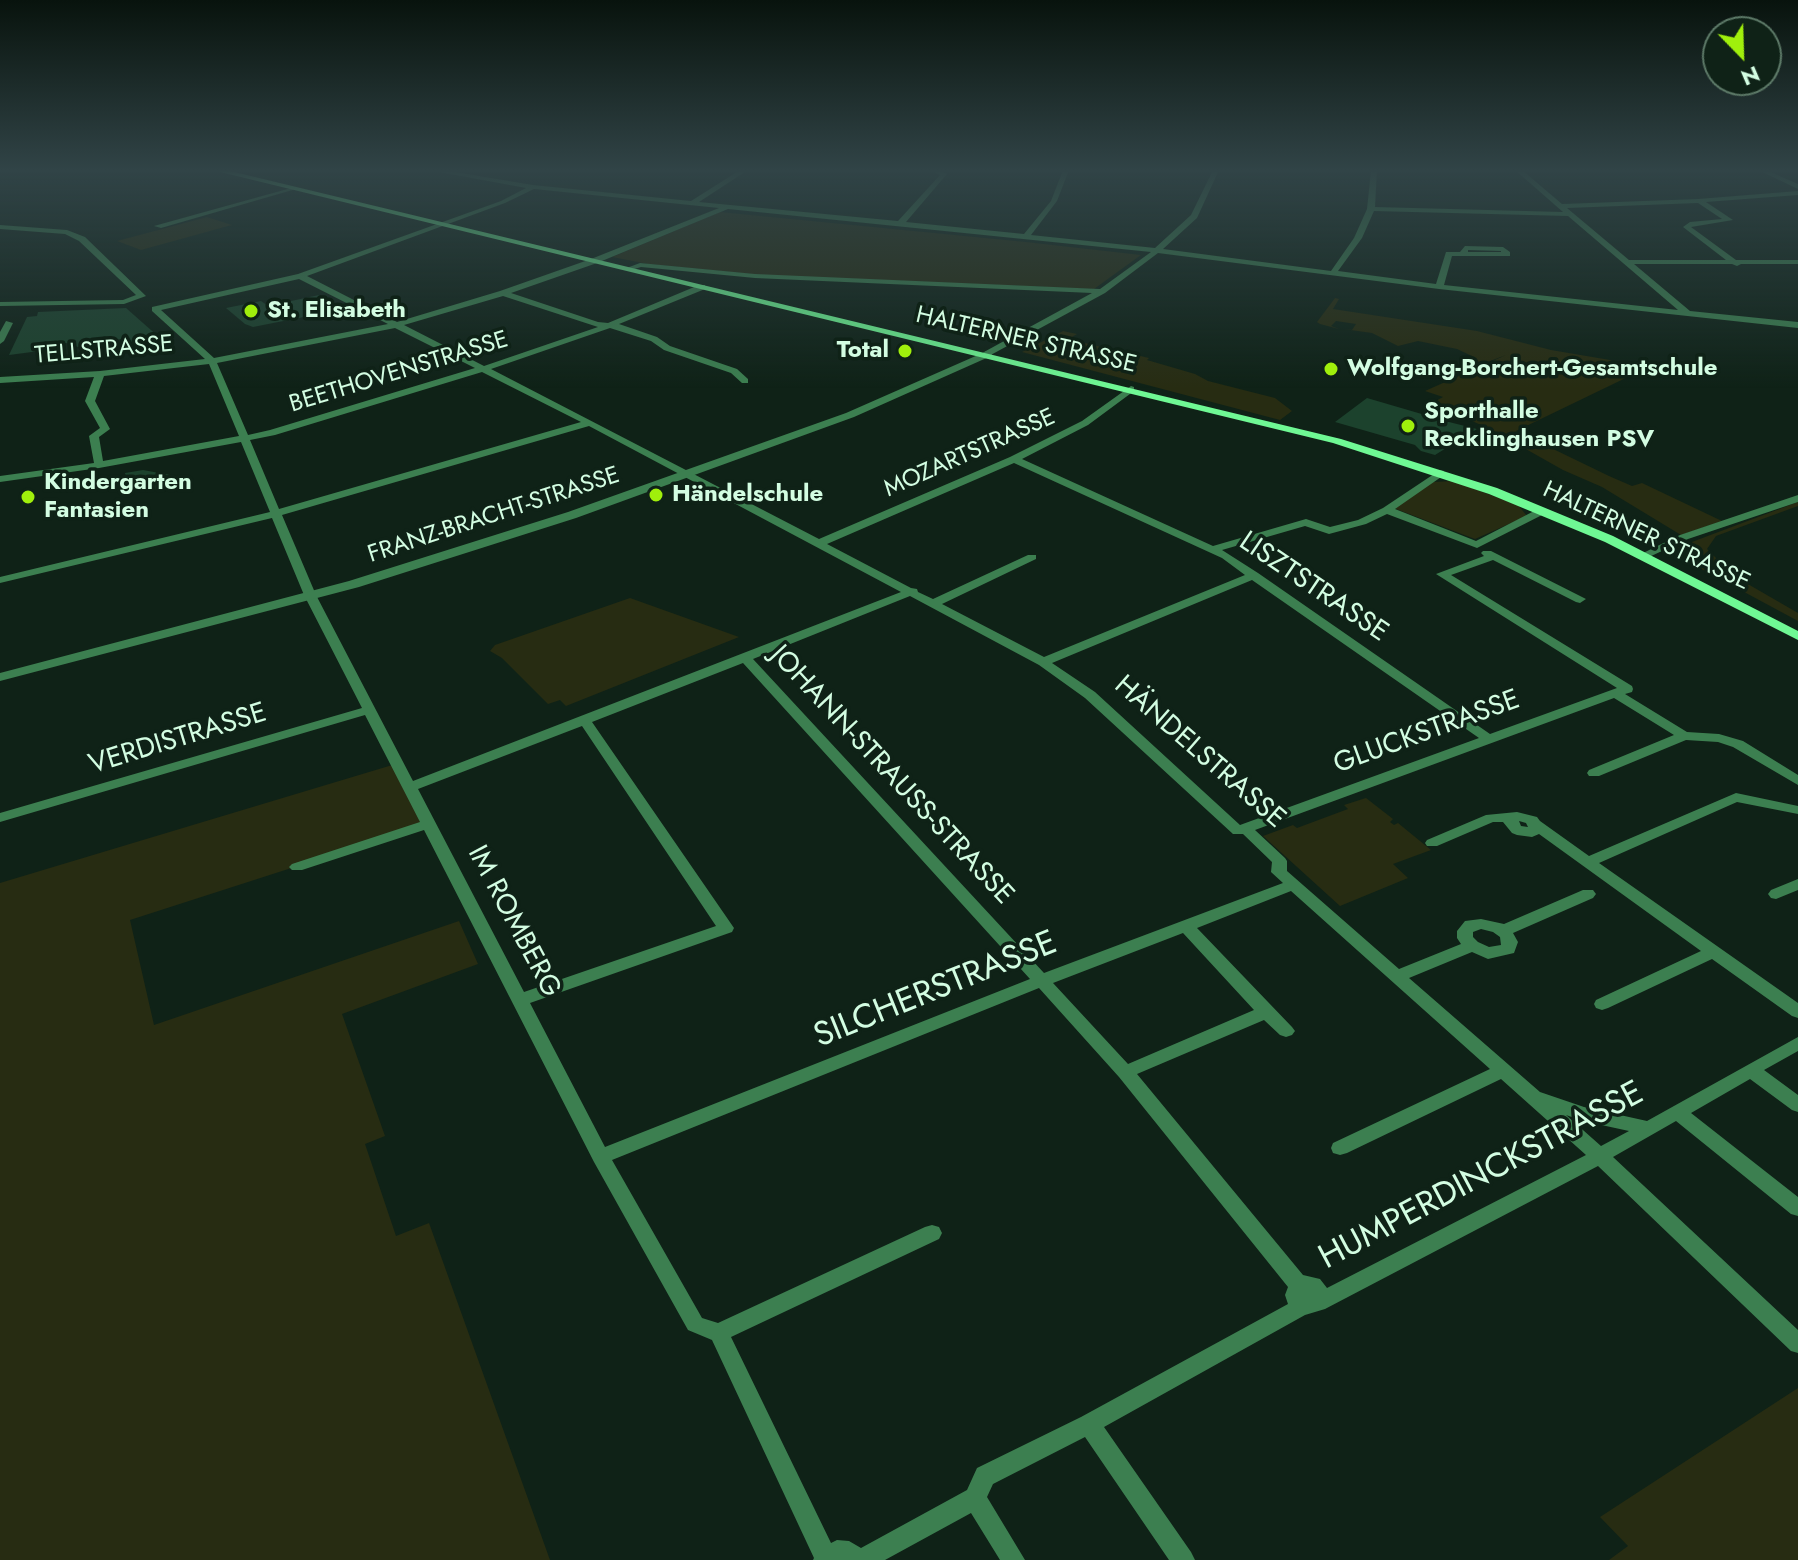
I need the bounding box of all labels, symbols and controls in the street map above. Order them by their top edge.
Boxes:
north arrow [1702,16,1782,96]
text: N [1736,58,1765,94]
place label: St. Elisabeth [267,297,406,325]
marker: St. Elisabeth [242,302,260,320]
street label: HALTERNER STRASSE [913,302,1139,380]
street label: BEETHOVENSTRASSE [286,326,512,420]
street label: TELLSTRASSE [33,331,175,371]
place label: Total [837,337,889,365]
marker: Total [896,342,914,360]
place label: Wolfgang-Borchert-Gesamtschule [1347,355,1718,383]
marker: Wolfgang-Borchert-Gesamtschule [1322,360,1340,378]
place label: Sporthalle Recklinghausen PSV [1424,398,1654,454]
street label: MOZARTSTRASSE [880,403,1060,505]
marker: Sporthalle Recklinghausen PSV [1399,417,1417,435]
street label: FRANZ-BRACHT-STRASSE [365,462,623,570]
place label: Kindergarten Fantasien [44,469,192,525]
street label: HALTERNER STRASSE [1538,476,1754,598]
place label: Händelschule [672,481,823,509]
marker: Händelschule [647,486,665,504]
marker: Kindergarten Fantasien [19,488,37,506]
street label: LISZTSTRASSE [1232,526,1394,650]
street label: JOHANN-STRAUSS-STRASSE [762,640,1020,912]
street label: HÄNDELSTRASSE [1107,670,1291,836]
street label: GLUCKSTRASSE [1329,684,1525,782]
street label: VERDISTRASSE [85,697,271,783]
street label: IM ROMBERG [459,840,567,1004]
street label: SILCHERSTRASSE [809,924,1063,1058]
street label: HUMPERDINCKSTRASSE [1313,1074,1651,1280]

